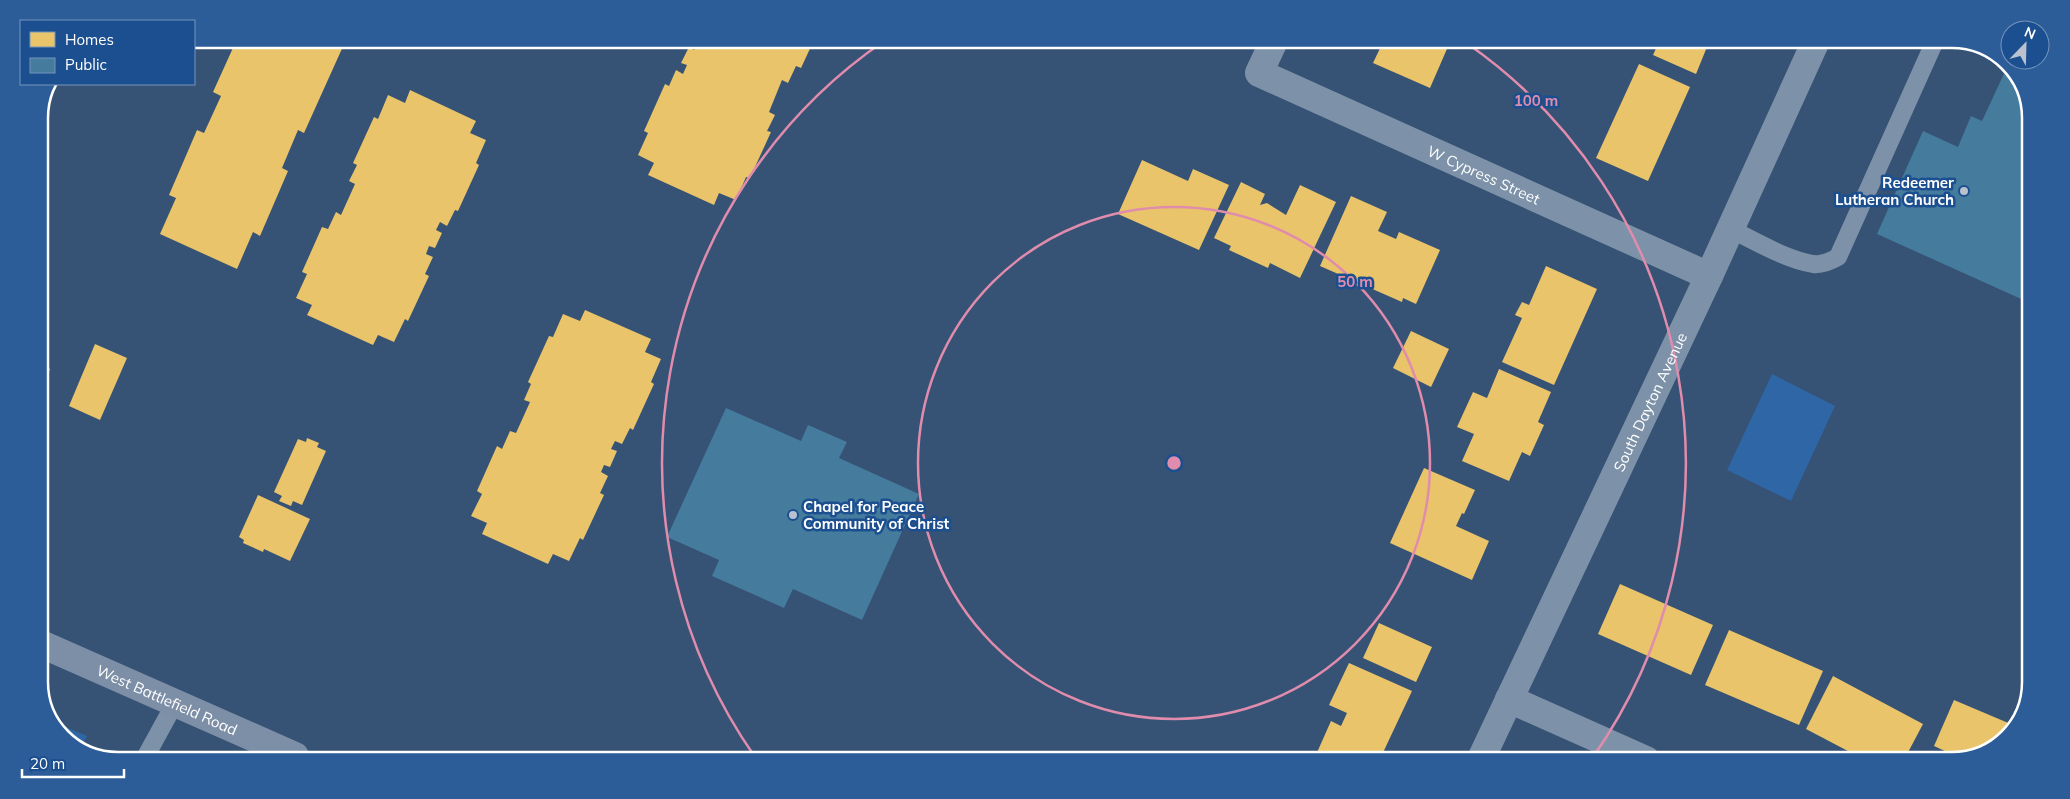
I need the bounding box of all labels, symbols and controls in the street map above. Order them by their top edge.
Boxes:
legend [20,20,195,85]
north arrow [2000,20,2050,70]
text: N [2022,23,2038,43]
text: Homes [65,30,114,49]
text: Public [65,55,107,74]
text: 100 m [1514,91,1558,110]
street label: W Cypress Street [1425,141,1543,208]
place label: Redeemer Lutheran Church [1835,173,1954,209]
marker: Redeemer Lutheran Church [1958,185,1970,197]
text: 50 m [1337,272,1373,291]
street label: South Dayton Avenue [1609,329,1691,474]
centre of rings [1165,454,1183,472]
place label: Chapel for Peace Community of Christ [803,497,950,533]
marker: Chapel for Peace Community of Christ [787,509,799,521]
street label: West Battlefield Road [94,660,240,739]
scale bar [22,746,125,778]
text: 20 m [30,754,65,773]

